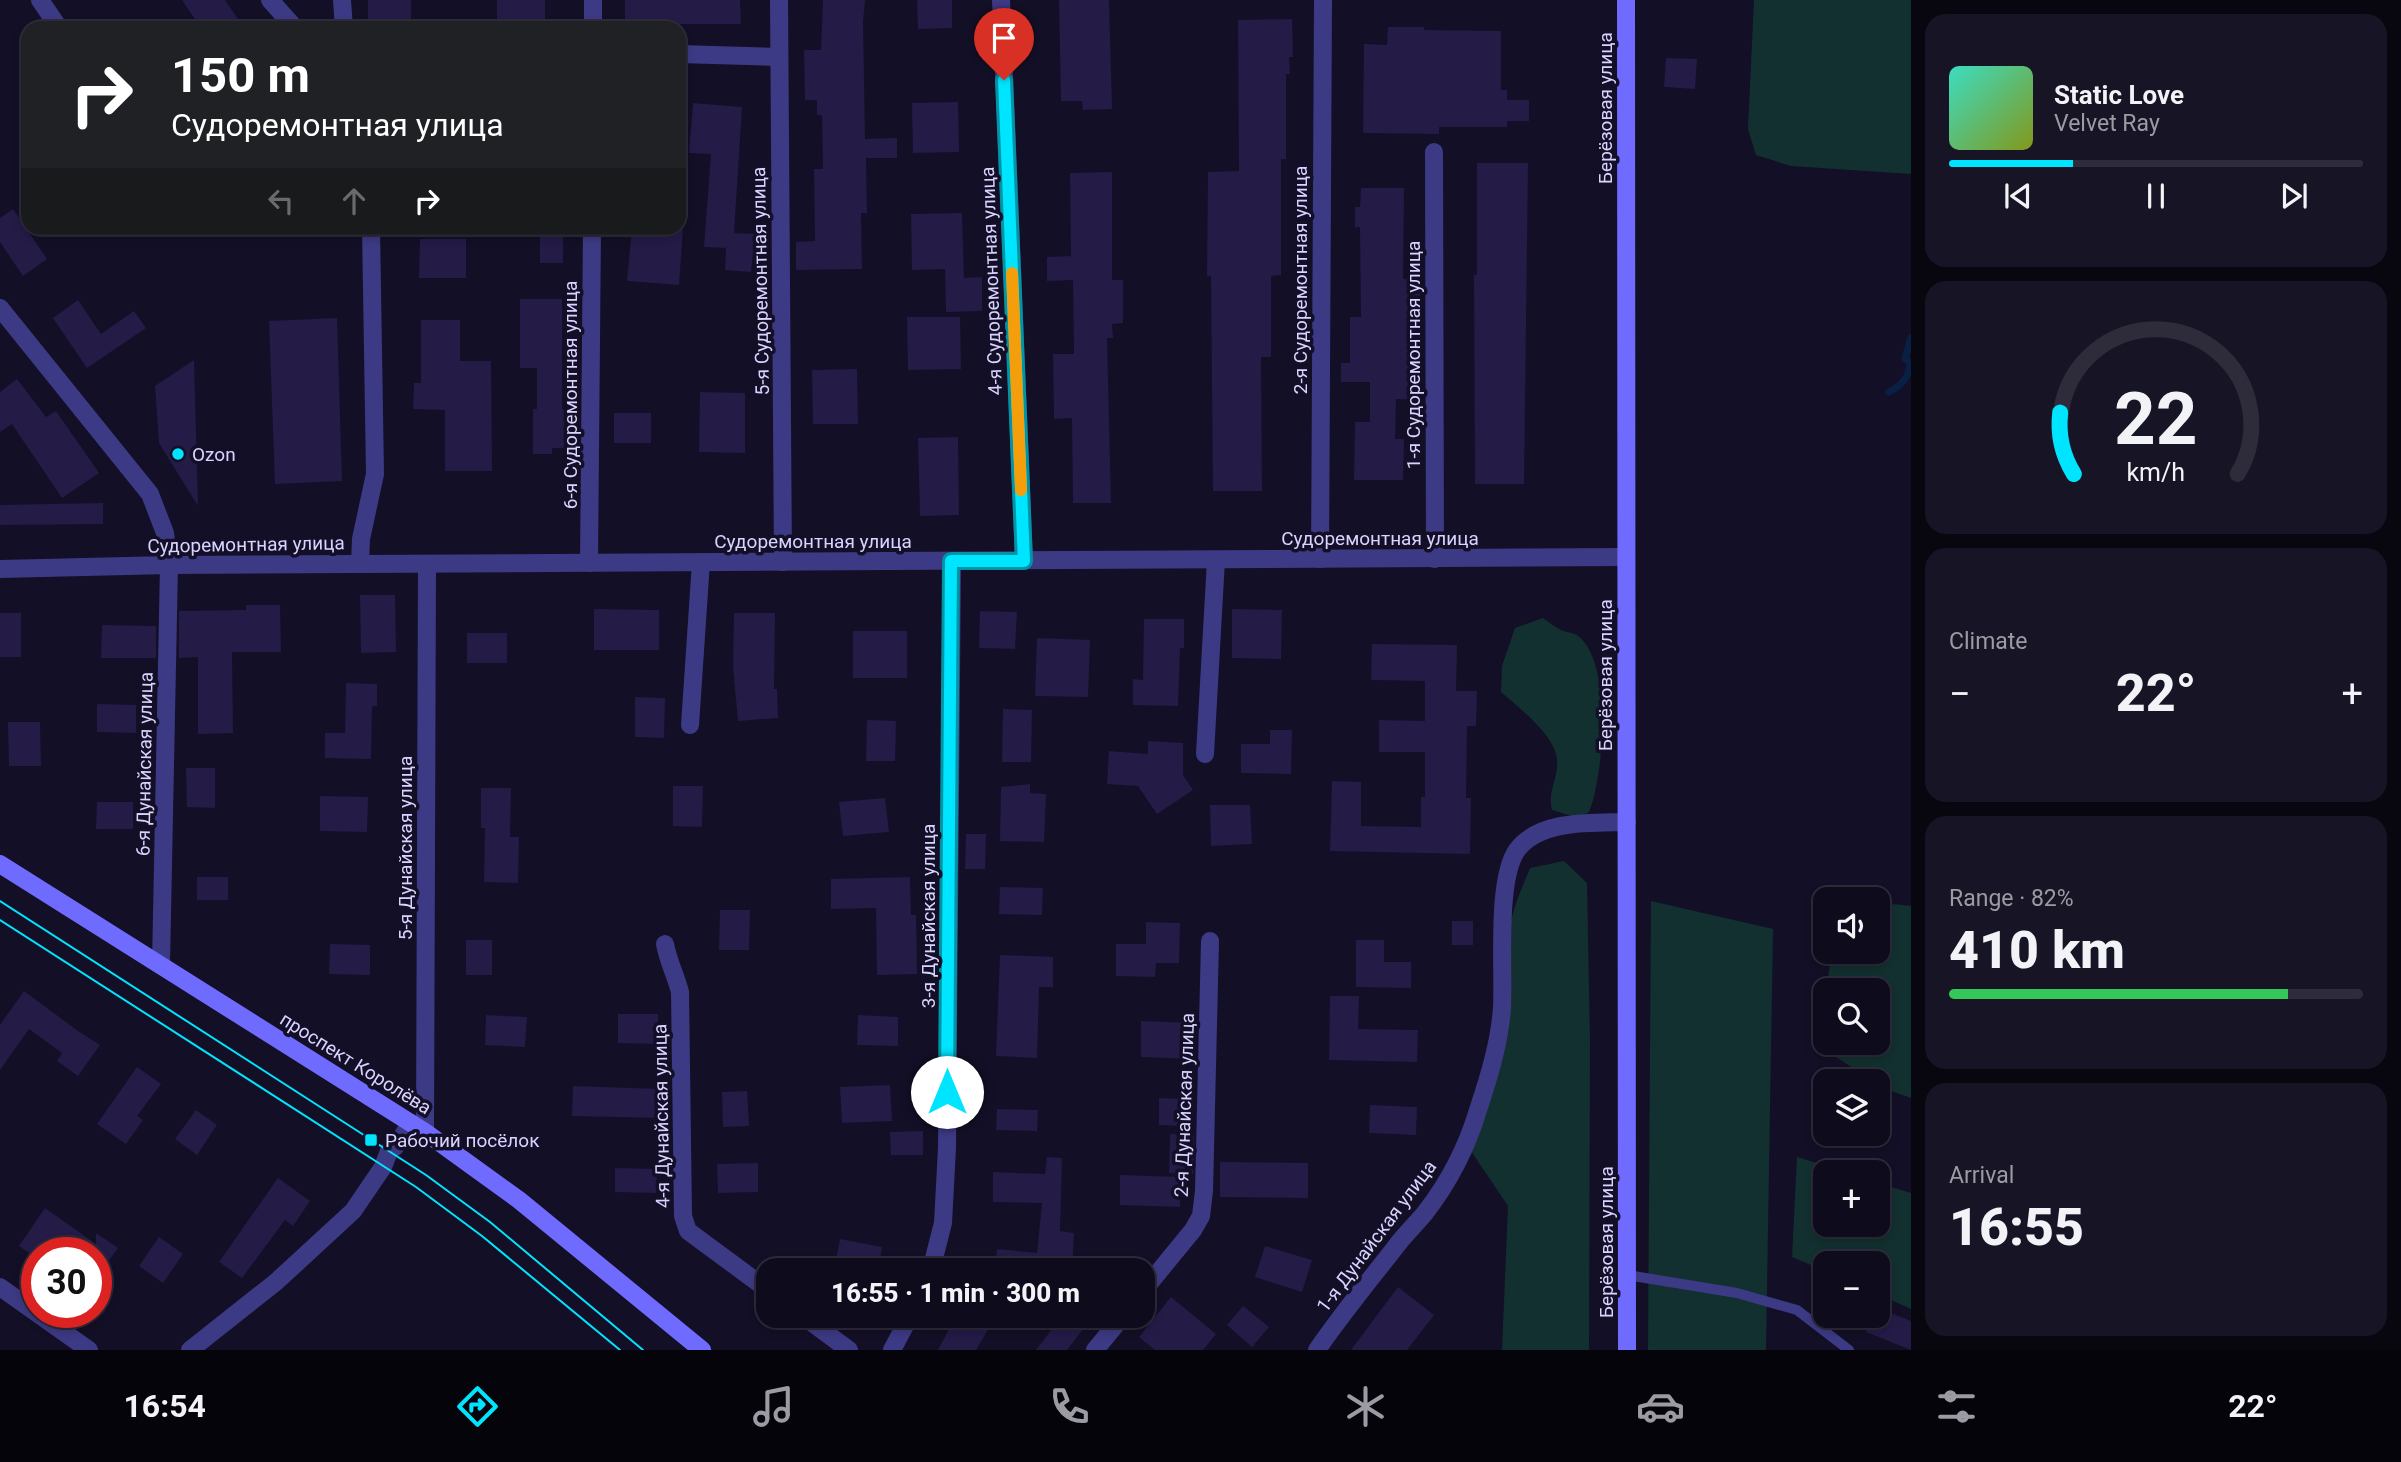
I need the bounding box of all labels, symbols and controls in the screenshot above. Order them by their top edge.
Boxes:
pin [974,8,1034,80]
icon: arrive [985,19,1023,57]
street label: Берёзовая улица [1594,32,1617,184]
text: 150 m [171,47,310,104]
icon: right [56,49,147,140]
text: Static Love [2054,80,2184,110]
text: Судоремонтная улица [171,106,504,144]
text: Velvet Ray [2054,110,2160,137]
street label: 4-я Судоремонтная улица [976,166,1007,396]
street label: 2-я Судоремонтная улица [1289,166,1312,394]
street label: 5-я Судоремонтная улица [747,167,774,395]
icon: previous [1999,177,2037,215]
icon: pause [2137,177,2175,215]
icon: next [2275,177,2313,215]
icon: left [262,182,300,220]
icon: ahead [335,182,373,220]
icon: right [408,182,446,220]
street label: 1-я Судоремонтная улица [1402,241,1425,469]
street label: 6-я Судоремонтная улица [559,281,582,509]
text: 22 [2114,376,2198,462]
place label: Ozon [192,443,236,466]
marker: Ozon [170,446,186,462]
text: km/h [2127,458,2185,487]
street label: Судоремонтная улица [1281,527,1479,550]
street label: Судоремонтная улица [714,530,912,553]
street label: Судоремонтная улица [147,531,345,558]
street label: Берёзовая улица [1594,599,1617,751]
text: Climate [1949,628,2028,655]
text: 22° [2116,663,2196,724]
street label: 6-я Дунайская улица [131,672,158,856]
text: − [1949,672,1971,716]
text: + [2341,672,2363,716]
street label: 5-я Дунайская улица [394,756,417,940]
street label: 3-я Дунайская улица [917,824,940,1008]
text: Range · 82% [1949,885,2074,912]
map controls [1813,887,1890,1328]
button: sound [1813,887,1890,964]
text: 410 km [1949,920,2125,981]
button: search [1813,978,1890,1055]
street label: проспект Королёва [276,1008,436,1119]
street label: 2-я Дунайская улица [1170,1012,1199,1198]
street label: 4-я Дунайская улица [648,1024,675,1208]
position arrow [910,1055,984,1129]
button: layers [1813,1069,1890,1146]
place label: Рабочий посёлок [385,1129,540,1152]
marker: Рабочий посёлок [363,1132,379,1148]
street label: 1-я Дунайская улица [1312,1156,1441,1317]
button: + [1813,1160,1890,1237]
text: Arrival [1949,1162,2014,1189]
street label: Берёзовая улица [1595,1166,1618,1318]
text: 16:55 [1949,1197,2084,1258]
speed limit sign: 30 [21,1237,112,1328]
button: − [1813,1251,1890,1328]
text: 16:55 · 1 min · 300 m [831,1278,1080,1308]
icon: directions [453,1382,502,1431]
icon: music [749,1382,798,1431]
icon: phone [1045,1382,1094,1431]
icon: climate [1341,1382,1390,1431]
icon: car [1636,1382,1685,1431]
icon: filters [1932,1382,1981,1431]
text: 16:54 [123,1387,206,1425]
text: 22° [2228,1387,2277,1425]

